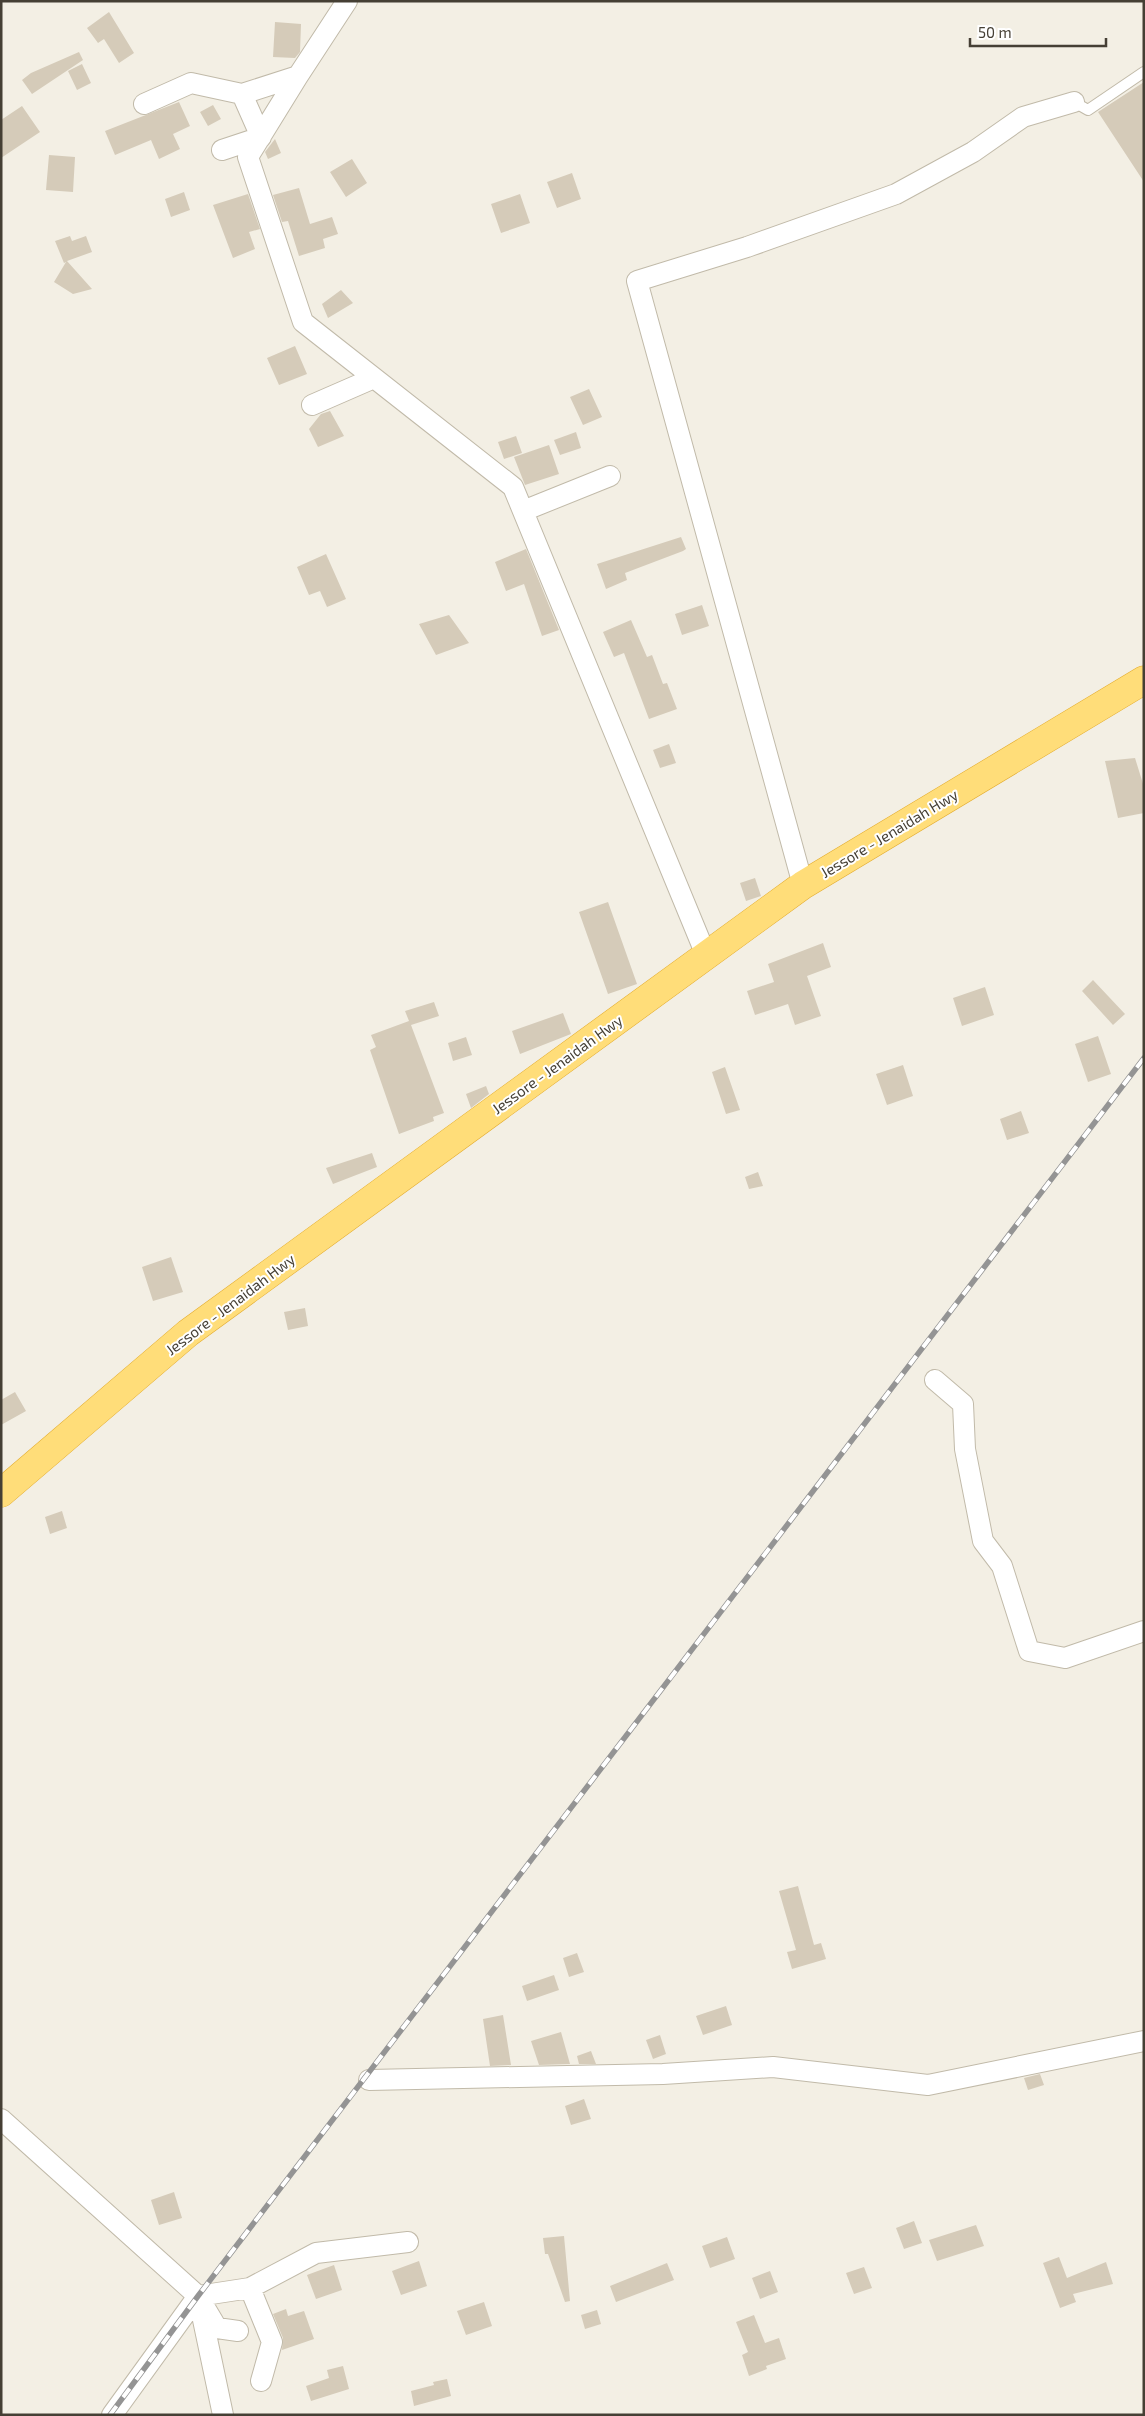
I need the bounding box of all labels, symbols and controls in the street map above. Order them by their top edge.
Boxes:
scale bar [970,15,1106,47]
text: 50 m [978,23,1012,41]
street label: Jessore - Jenaidah Hwy [817,785,961,881]
street label: Jessore - Jenaidah Hwy [488,1011,626,1117]
street label: Jessore - Jenaidah Hwy [162,1250,298,1358]

